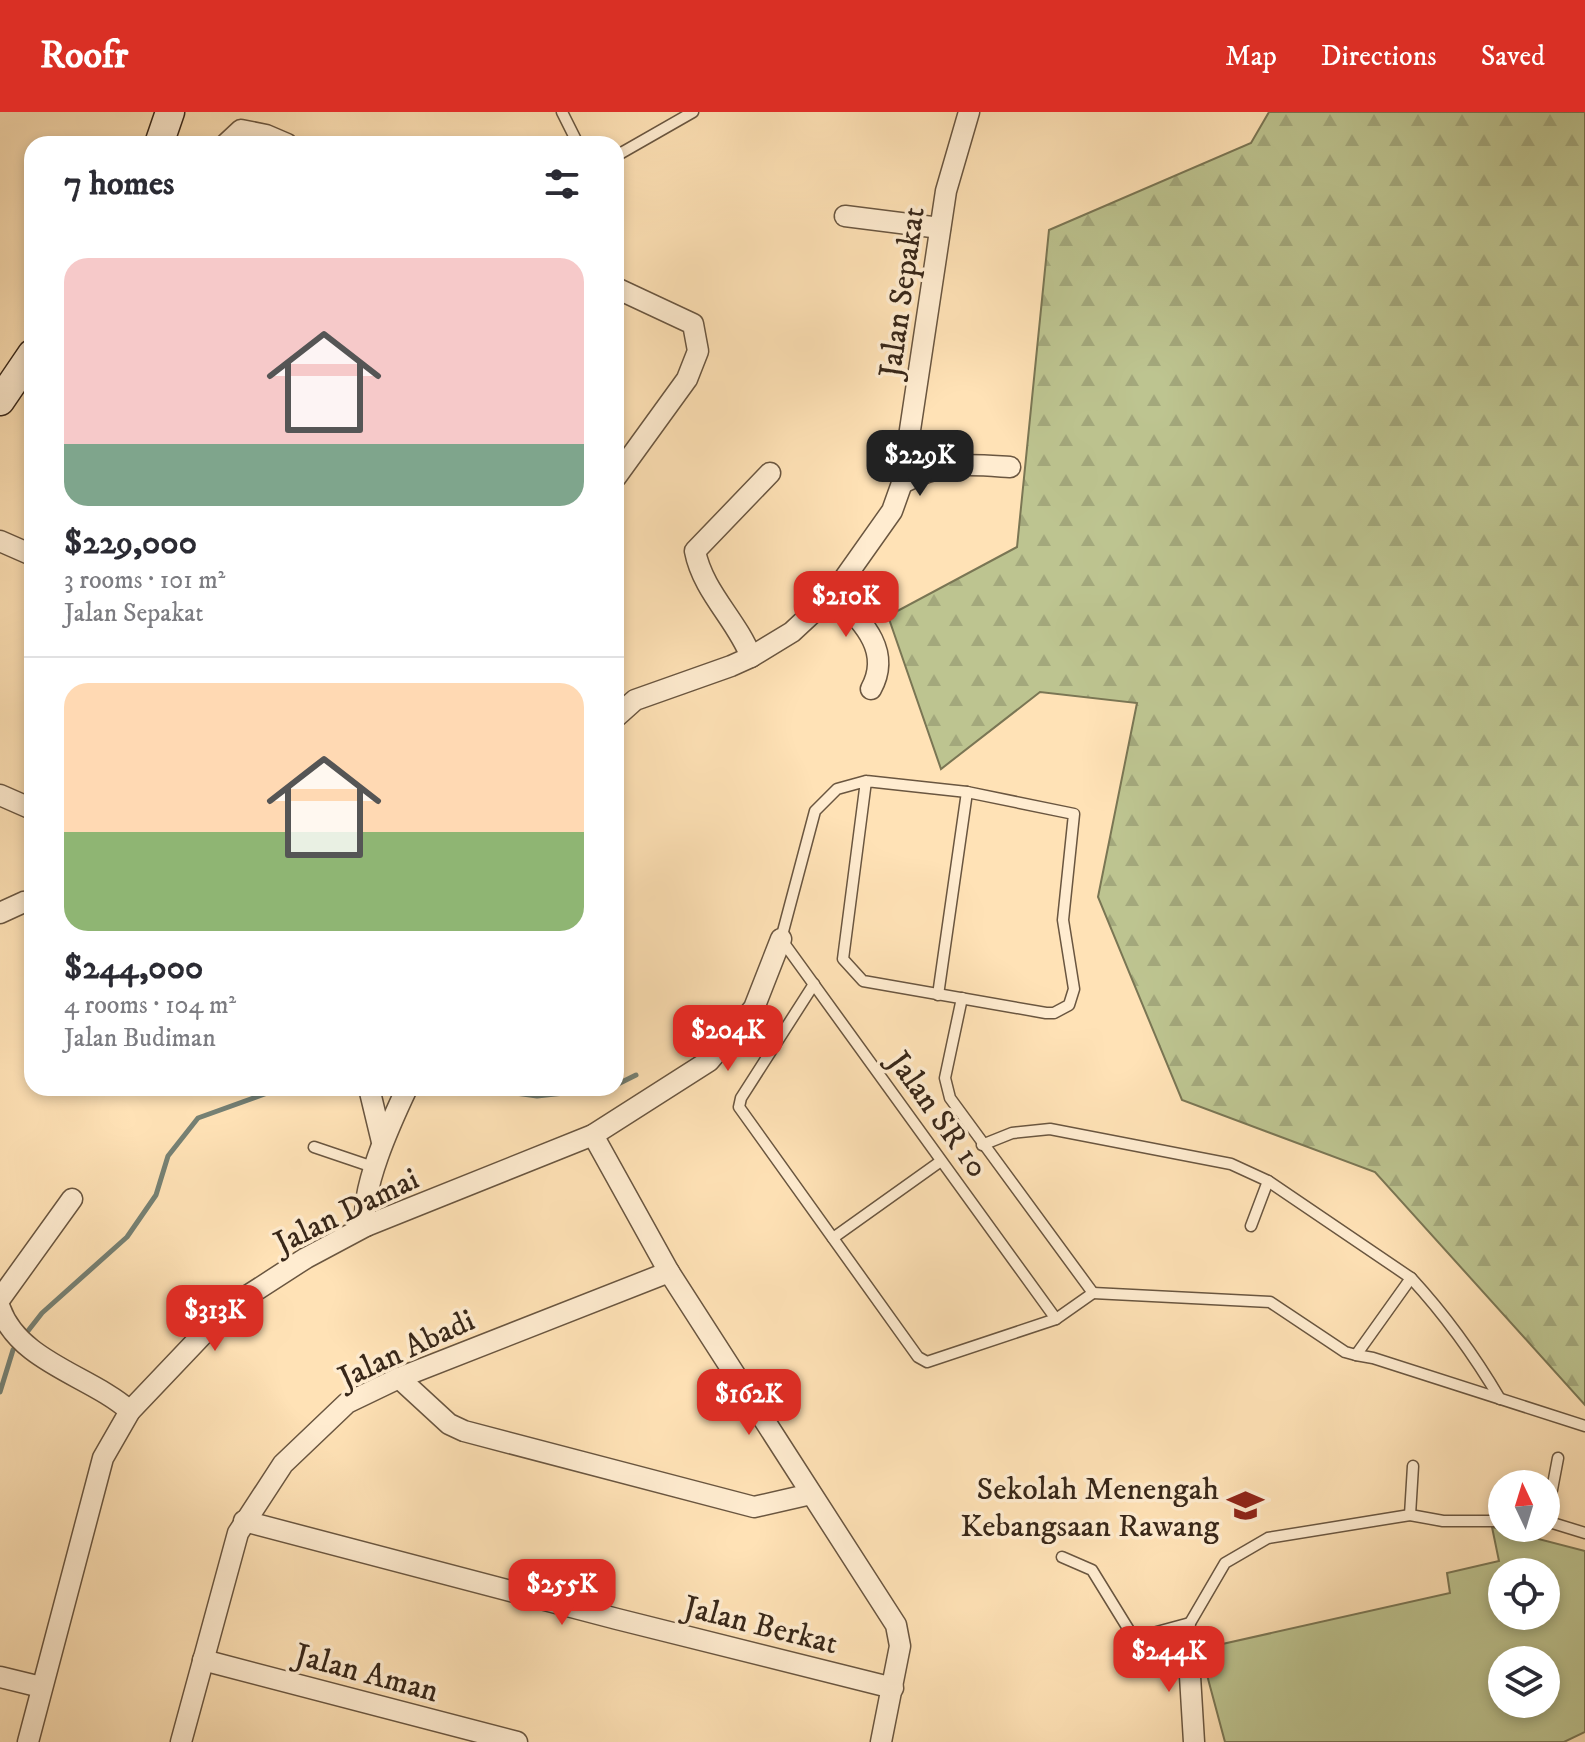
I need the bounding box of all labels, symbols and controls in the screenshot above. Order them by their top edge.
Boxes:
text: Roofr [40,32,128,80]
text: Map [1225,39,1277,74]
text: Directions [1321,39,1437,74]
text: Saved [1481,39,1545,74]
icon: filters [540,162,584,206]
text: 7 homes [64,163,174,205]
street label: Jalan Sepakat [871,204,935,383]
icon: home [252,310,396,454]
pin: $229K [864,430,976,498]
text: $229K [885,439,955,472]
text: $229,000 [64,522,197,564]
text: 3 rooms · 101 m² [64,564,225,597]
pin: $210K [790,571,902,639]
text: $210K [812,580,880,613]
text: Jalan Sepakat [64,597,204,630]
icon: home [252,735,396,879]
text: $244,000 [64,947,203,989]
text: 4 rooms · 104 m² [64,989,236,1022]
pin: $204K [672,1005,784,1073]
text: $204K [691,1014,765,1047]
text: Jalan Budiman [64,1022,216,1055]
street label: Jalan SR 10 [876,1042,997,1186]
street label: Jalan Damai [265,1160,426,1265]
pin: $313K [159,1285,271,1353]
text: $313K [184,1294,246,1327]
street label: Jalan Abadi [330,1301,481,1400]
pin: $162K [693,1369,805,1437]
text: $162K [715,1378,783,1411]
place label: Sekolah Menengah Kebangsaan Rawang [960,1470,1219,1547]
north arrow [1488,1470,1560,1542]
map controls [1488,1470,1560,1718]
school or university icon: Sekolah Menengah Kebangsaan Rawang [1226,1487,1264,1525]
button: locate [1488,1558,1560,1630]
pin: $255K [506,1559,618,1627]
text: $255K [527,1568,597,1601]
street label: Jalan Berkat [676,1587,842,1664]
pin: $244K [1113,1626,1225,1694]
street label: Jalan Aman [287,1635,443,1712]
text: $244K [1131,1635,1207,1668]
button: layers [1488,1646,1560,1718]

